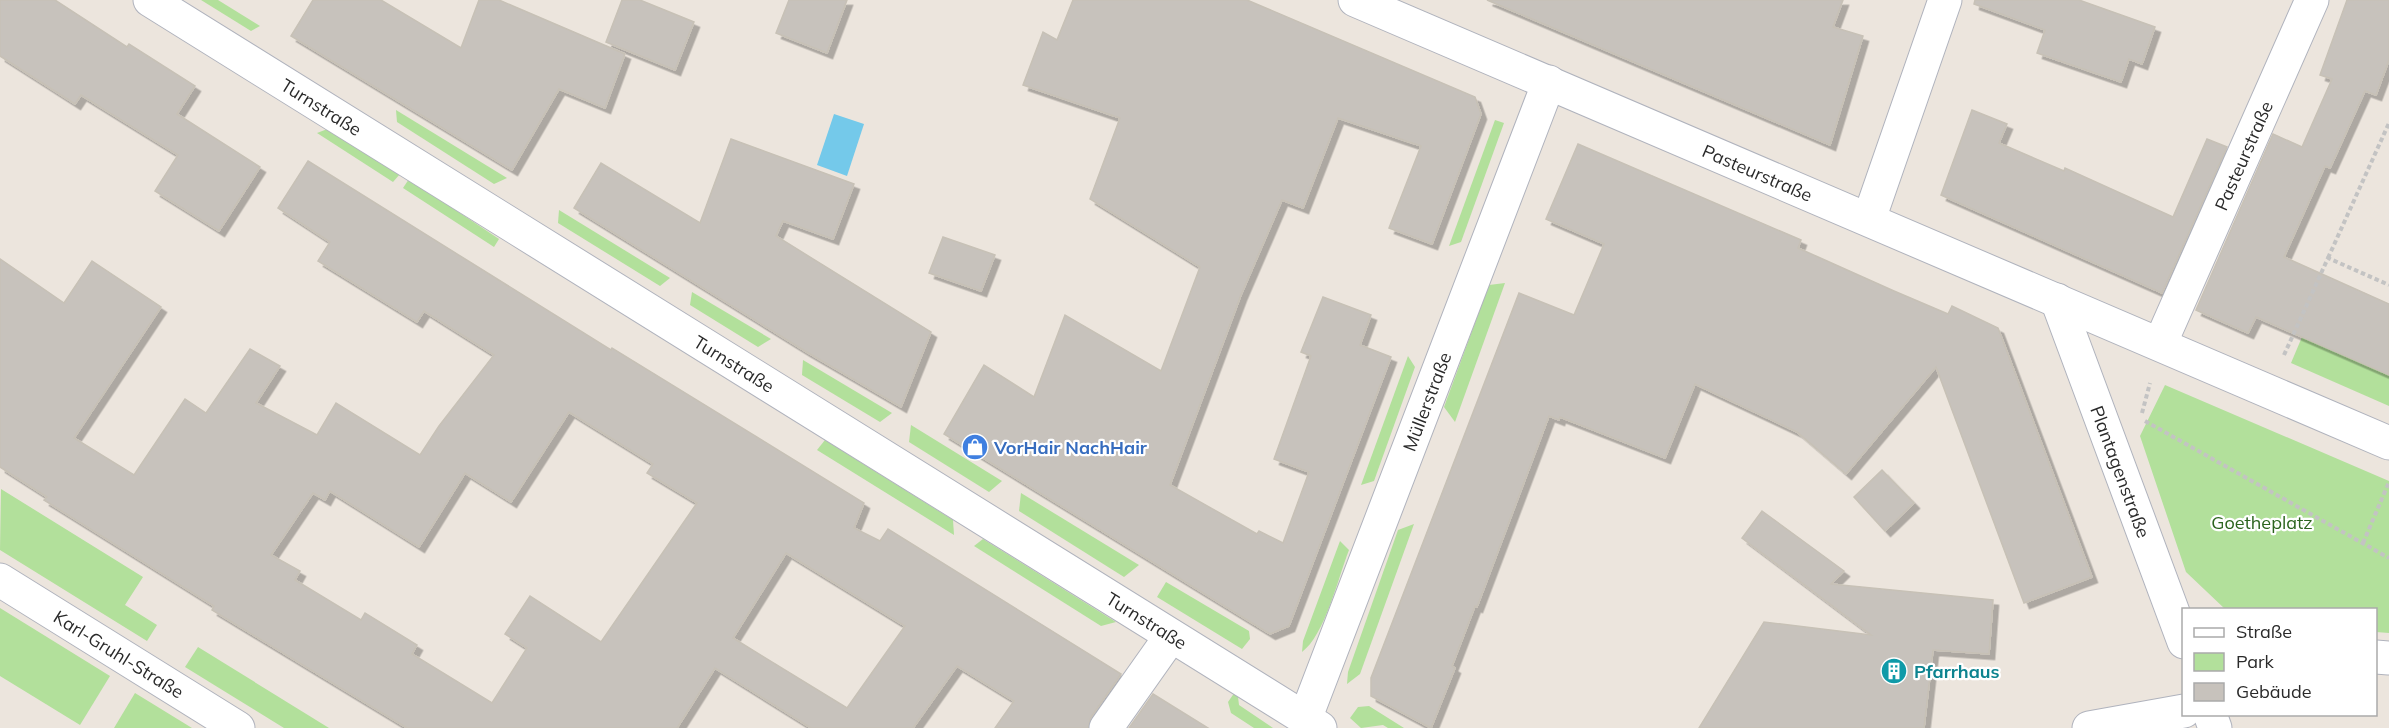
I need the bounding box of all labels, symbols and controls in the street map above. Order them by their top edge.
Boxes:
street label: Turnstraße [277,73,366,140]
street label: Pasteurstraße [2209,97,2278,214]
street label: Pasteurstraße [1699,139,1816,206]
street label: Turnstraße [690,330,779,397]
street label: Müllerstraße [1397,349,1456,454]
street label: Plantagenstraße [2086,402,2156,541]
shop icon: VorHair NachHair [960,432,990,462]
place label: VorHair NachHair [993,436,1148,459]
park label: Goetheplatz [2211,511,2313,534]
street label: Turnstraße [1102,586,1191,654]
street label: Karl-Gruhl-Straße [50,605,188,703]
legend [2182,608,2377,716]
text: Straße [2236,620,2292,643]
text: Park [2236,650,2275,673]
building icon: Pfarrhaus [1879,656,1909,686]
place label: Pfarrhaus [1914,660,2000,683]
text: Gebäude [2236,680,2312,703]

